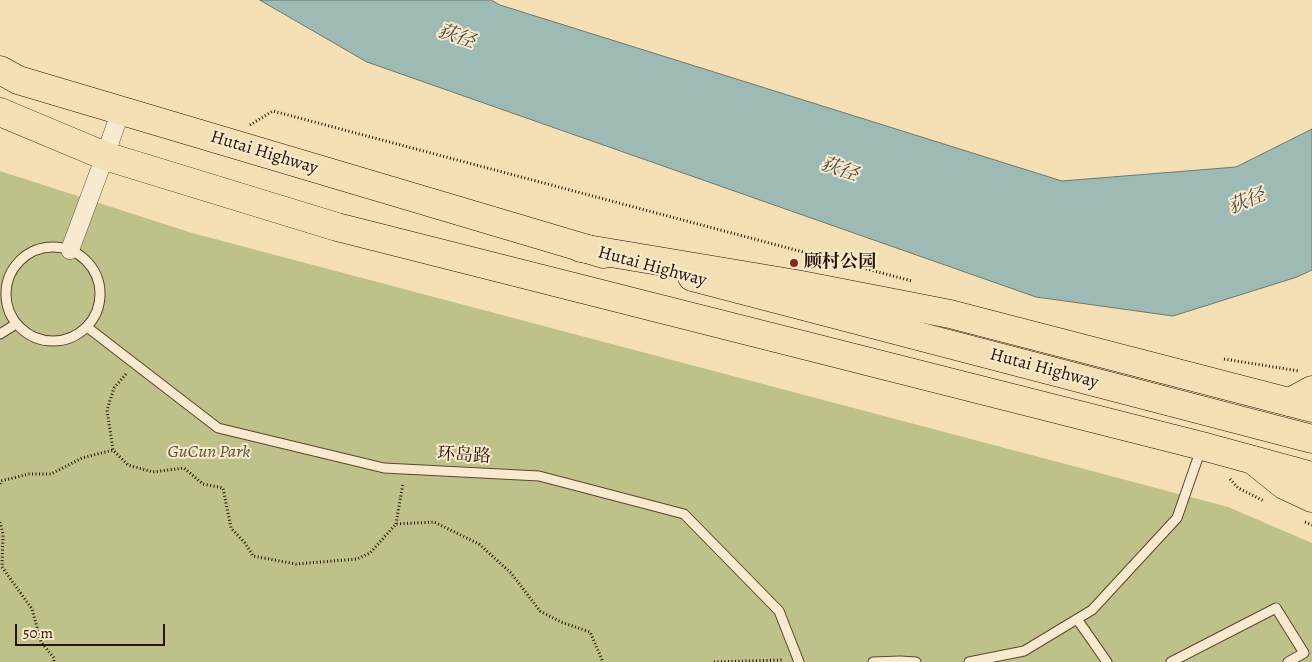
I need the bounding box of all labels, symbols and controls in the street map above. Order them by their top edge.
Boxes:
water label: 荻径 [434,20,478,54]
street label: Hutai Highway [208,126,320,180]
water label: 荻径 [817,153,861,187]
water label: 荻径 [1225,184,1269,220]
street label: Hutai Highway [595,242,709,292]
place label: 顾村公园 [804,252,876,274]
marker: 顾村公园 [788,257,800,269]
street label: Hutai Highway [987,344,1101,394]
park label: GuCun Park [168,442,250,464]
street label: 环岛路 [436,444,492,468]
scale bar [18,614,168,646]
text: 50 m [23,623,53,643]

